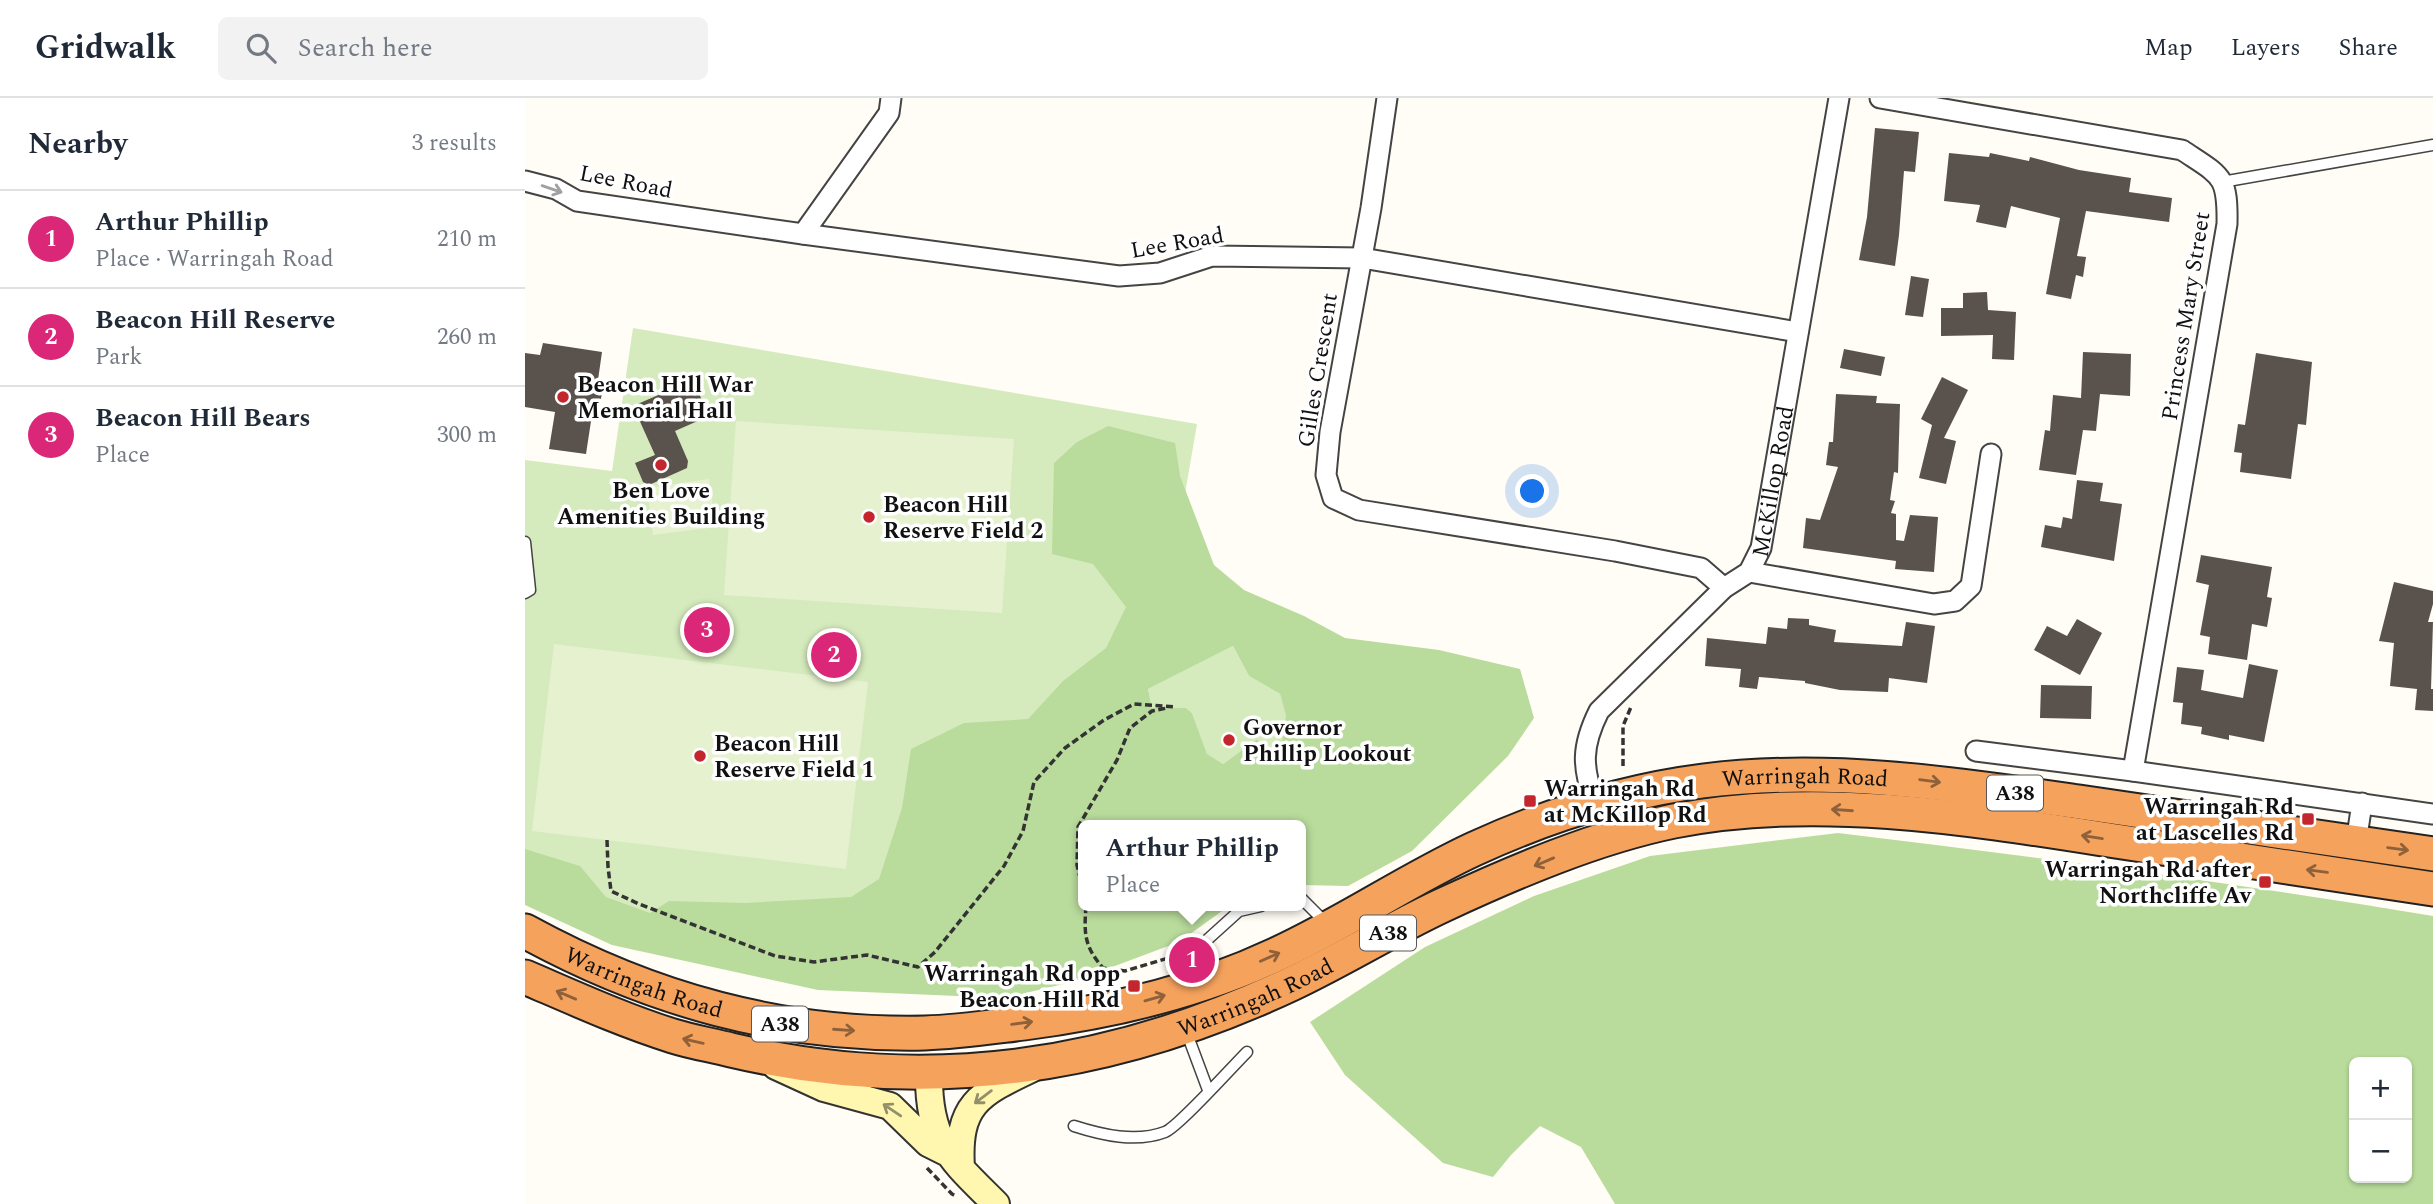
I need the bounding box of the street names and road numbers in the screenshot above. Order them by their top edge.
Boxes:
street label: Lee Road [576,156,676,209]
street label: Princess Mary Street [2153,209,2220,423]
street label: Lee Road [1128,218,1227,269]
street label: Gilles Crescent [1289,291,1348,450]
street label: McKillop Road [1744,403,1804,560]
street label: Warringah Road [1721,759,1890,798]
road number: A38 [1987,776,2043,810]
road number: A38 [1360,916,1416,950]
street label: Warringah Road [558,938,727,1029]
street label: Warringah Road [1173,950,1340,1047]
road number: A38 [752,1006,808,1042]

